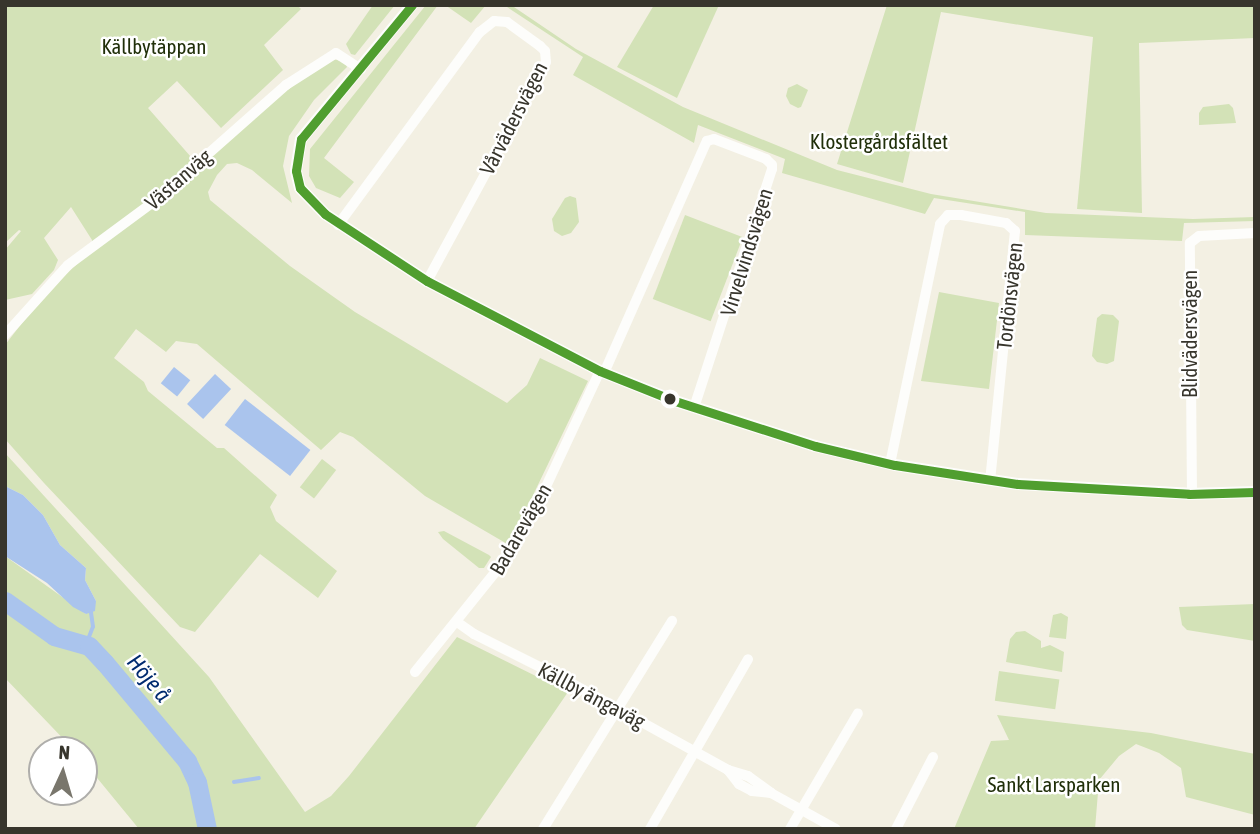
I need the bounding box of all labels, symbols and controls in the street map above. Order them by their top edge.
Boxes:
park label: Källbytäppan [102,33,206,59]
street label: Vårvädersvägen [474,57,552,179]
park label: Klostergårdsfältet [810,128,948,154]
street label: Västanväg [140,143,216,215]
street label: Virvelvindsvägen [715,185,777,319]
street label: Tordönsvägen [991,241,1027,351]
street label: Blidvädersvägen [1176,270,1202,398]
unlabelled marker [663,392,677,406]
street label: Badarevägen [484,479,556,579]
water label: Höje å [121,649,177,707]
street label: Källby ängaväg [534,656,650,734]
north arrow [28,736,98,806]
text: N [58,741,71,763]
park label: Sankt Larsparken [988,771,1120,797]

